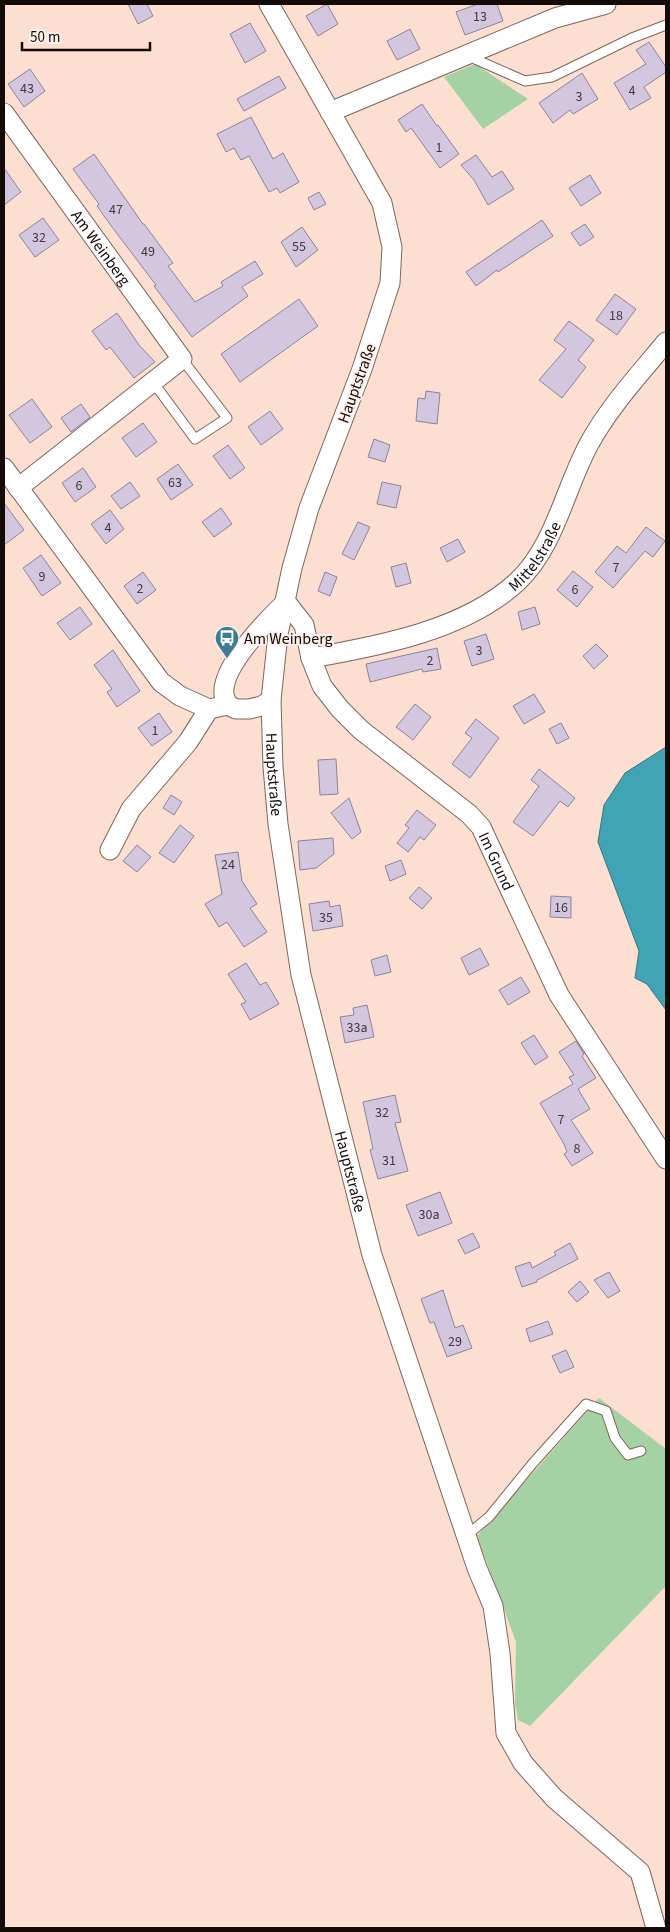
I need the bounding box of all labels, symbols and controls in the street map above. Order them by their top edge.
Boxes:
house number: 13 [473,7,487,27]
scale bar [22,20,150,52]
text: 50 m [30,27,60,48]
house number: 43 [20,79,34,99]
house number: 4 [629,81,636,101]
house number: 3 [576,87,583,107]
house number: 1 [436,138,443,158]
house number: 47 [109,200,123,220]
street label: Am Weinberg [66,206,135,290]
house number: 32 [32,228,46,248]
house number: 55 [292,237,306,257]
house number: 49 [141,242,155,262]
house number: 18 [609,306,623,326]
street label: Hauptstraße [332,340,382,426]
house number: 63 [168,473,182,493]
house number: 6 [76,476,83,496]
house number: 4 [105,518,112,538]
street label: Mittelstraße [504,518,567,597]
house number: 7 [613,558,620,578]
house number: 9 [39,567,46,587]
house number: 2 [137,579,144,599]
house number: 6 [572,580,579,600]
bus stop icon: Am Weinberg [214,625,240,659]
place label: Am Weinberg [244,628,333,650]
house number: 3 [476,641,483,661]
house number: 2 [427,651,434,671]
house number: 1 [152,721,159,741]
street label: Hauptstraße [260,733,287,817]
street label: Im Grund [473,829,519,894]
house number: 24 [221,855,235,875]
house number: 16 [554,898,568,918]
house number: 35 [319,908,333,928]
house number: 33a [347,1018,367,1038]
house number: 32 [375,1103,389,1123]
house number: 7 [558,1110,565,1130]
street label: Hauptstraße [329,1129,371,1215]
house number: 8 [574,1139,581,1159]
house number: 31 [382,1151,396,1171]
house number: 30a [419,1205,439,1225]
house number: 29 [448,1332,462,1352]

